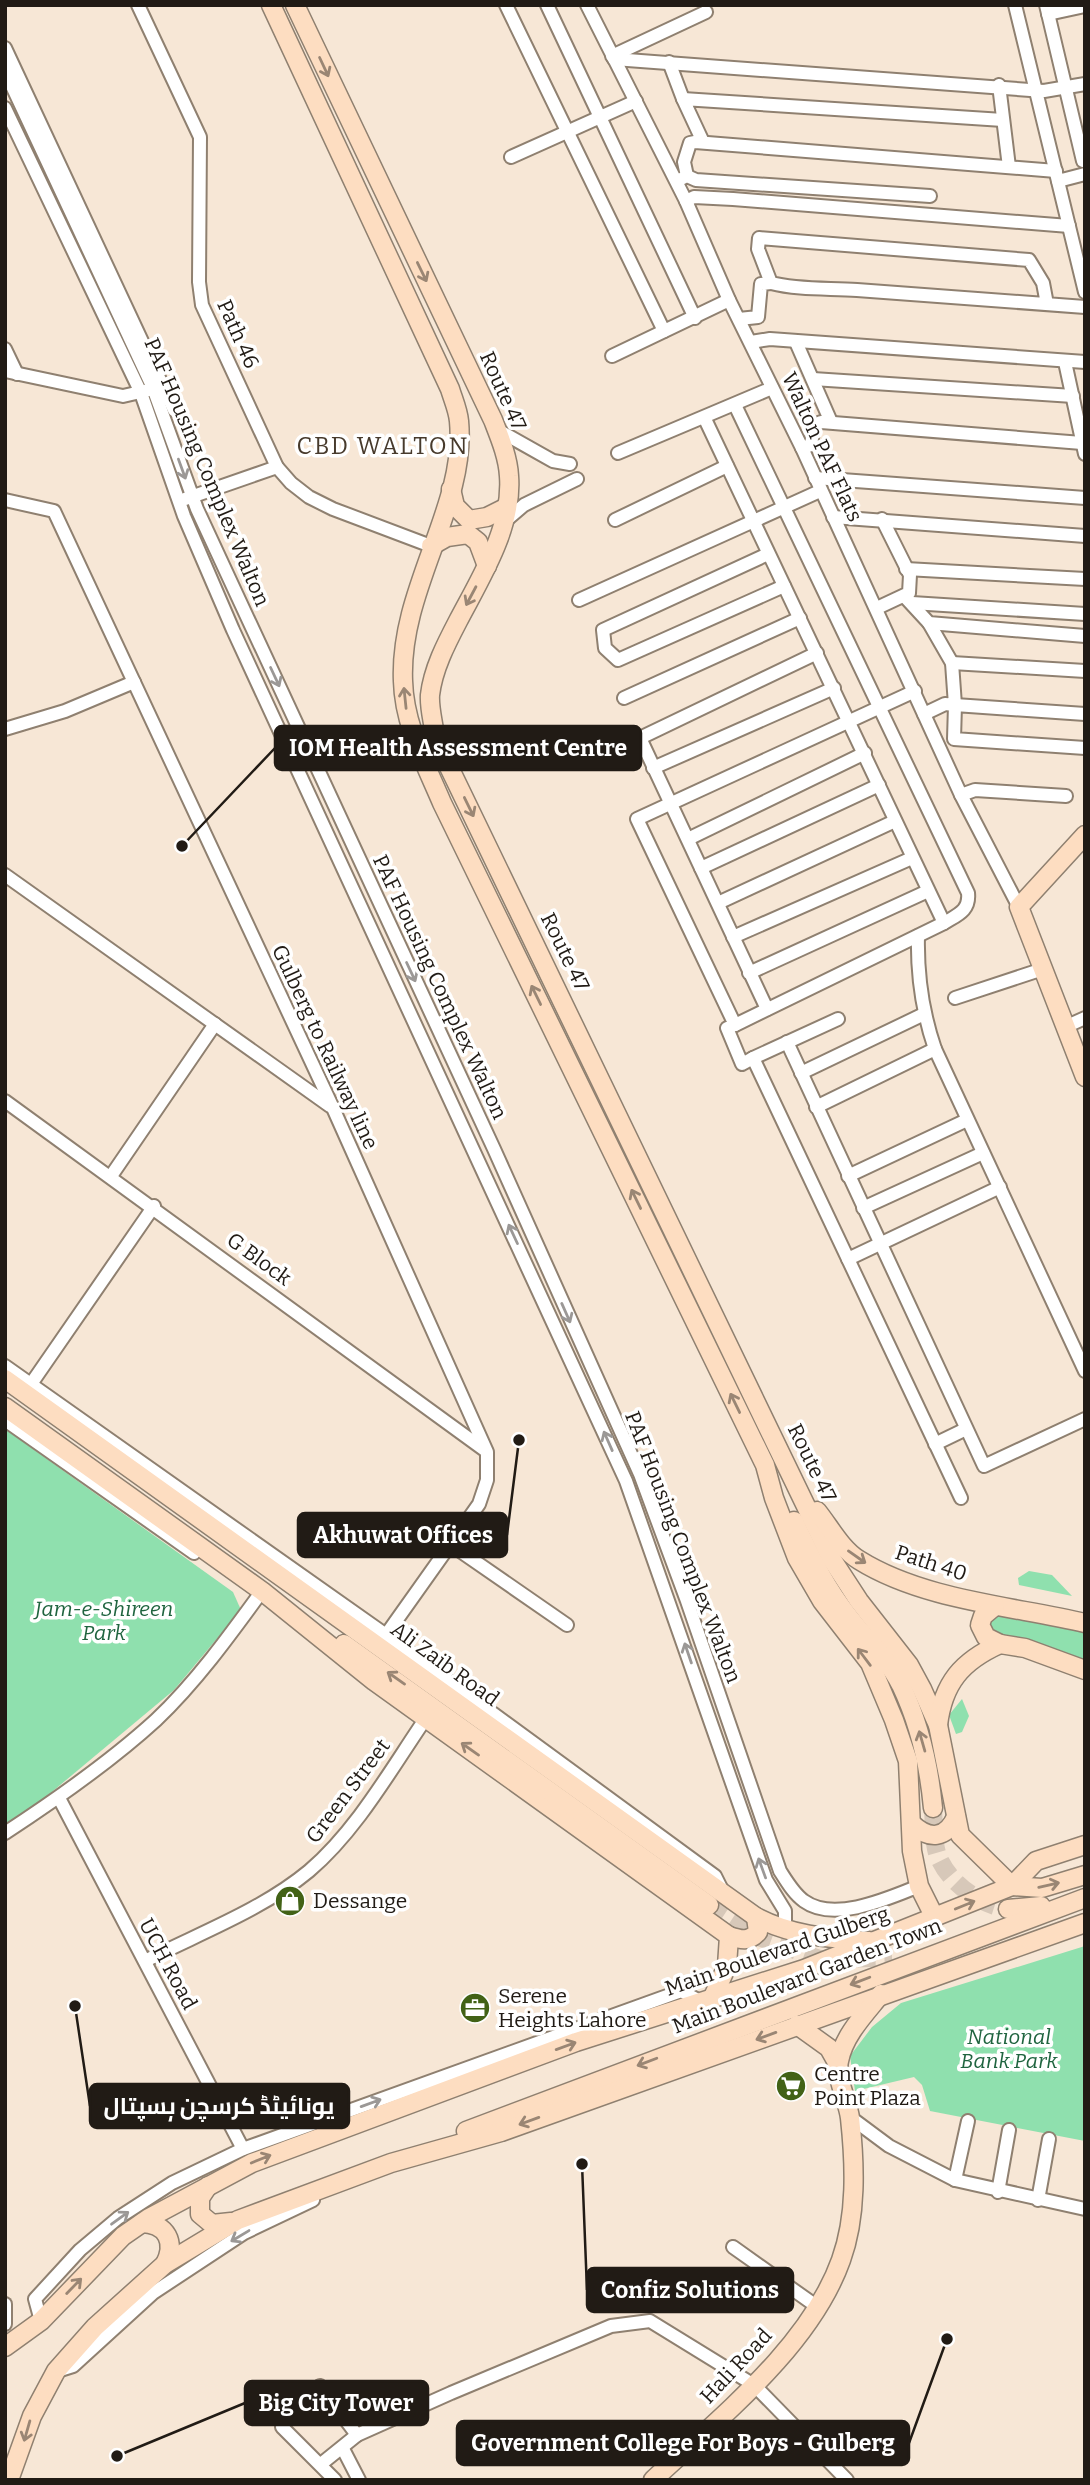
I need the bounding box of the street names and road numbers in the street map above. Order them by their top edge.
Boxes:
street label: Path 46 [211,295,265,373]
street label: PAF Housing Complex Walton [139,334,275,610]
street label: Route 47 [474,347,532,435]
street label: Walton PAF Flats [776,368,868,526]
street label: PAF Housing Complex Walton [367,851,513,1123]
street label: Route 47 [535,909,595,996]
street label: Gulberg to Railway line [266,941,384,1153]
street label: G Block [222,1227,296,1291]
street label: PAF Housing Complex Walton [619,1407,747,1687]
street label: Route 47 [782,1420,842,1507]
street label: Path 40 [892,1539,970,1587]
street label: Ali Zaib Road [386,1616,504,1712]
street label: Green Street [300,1733,396,1848]
street label: Main Boulevard Gulberg [662,1900,893,2002]
street label: Main Boulevard Garden Town [669,1913,945,2039]
street label: UCH Road [133,1914,203,2014]
street label: Hali Road [695,2323,777,2409]

